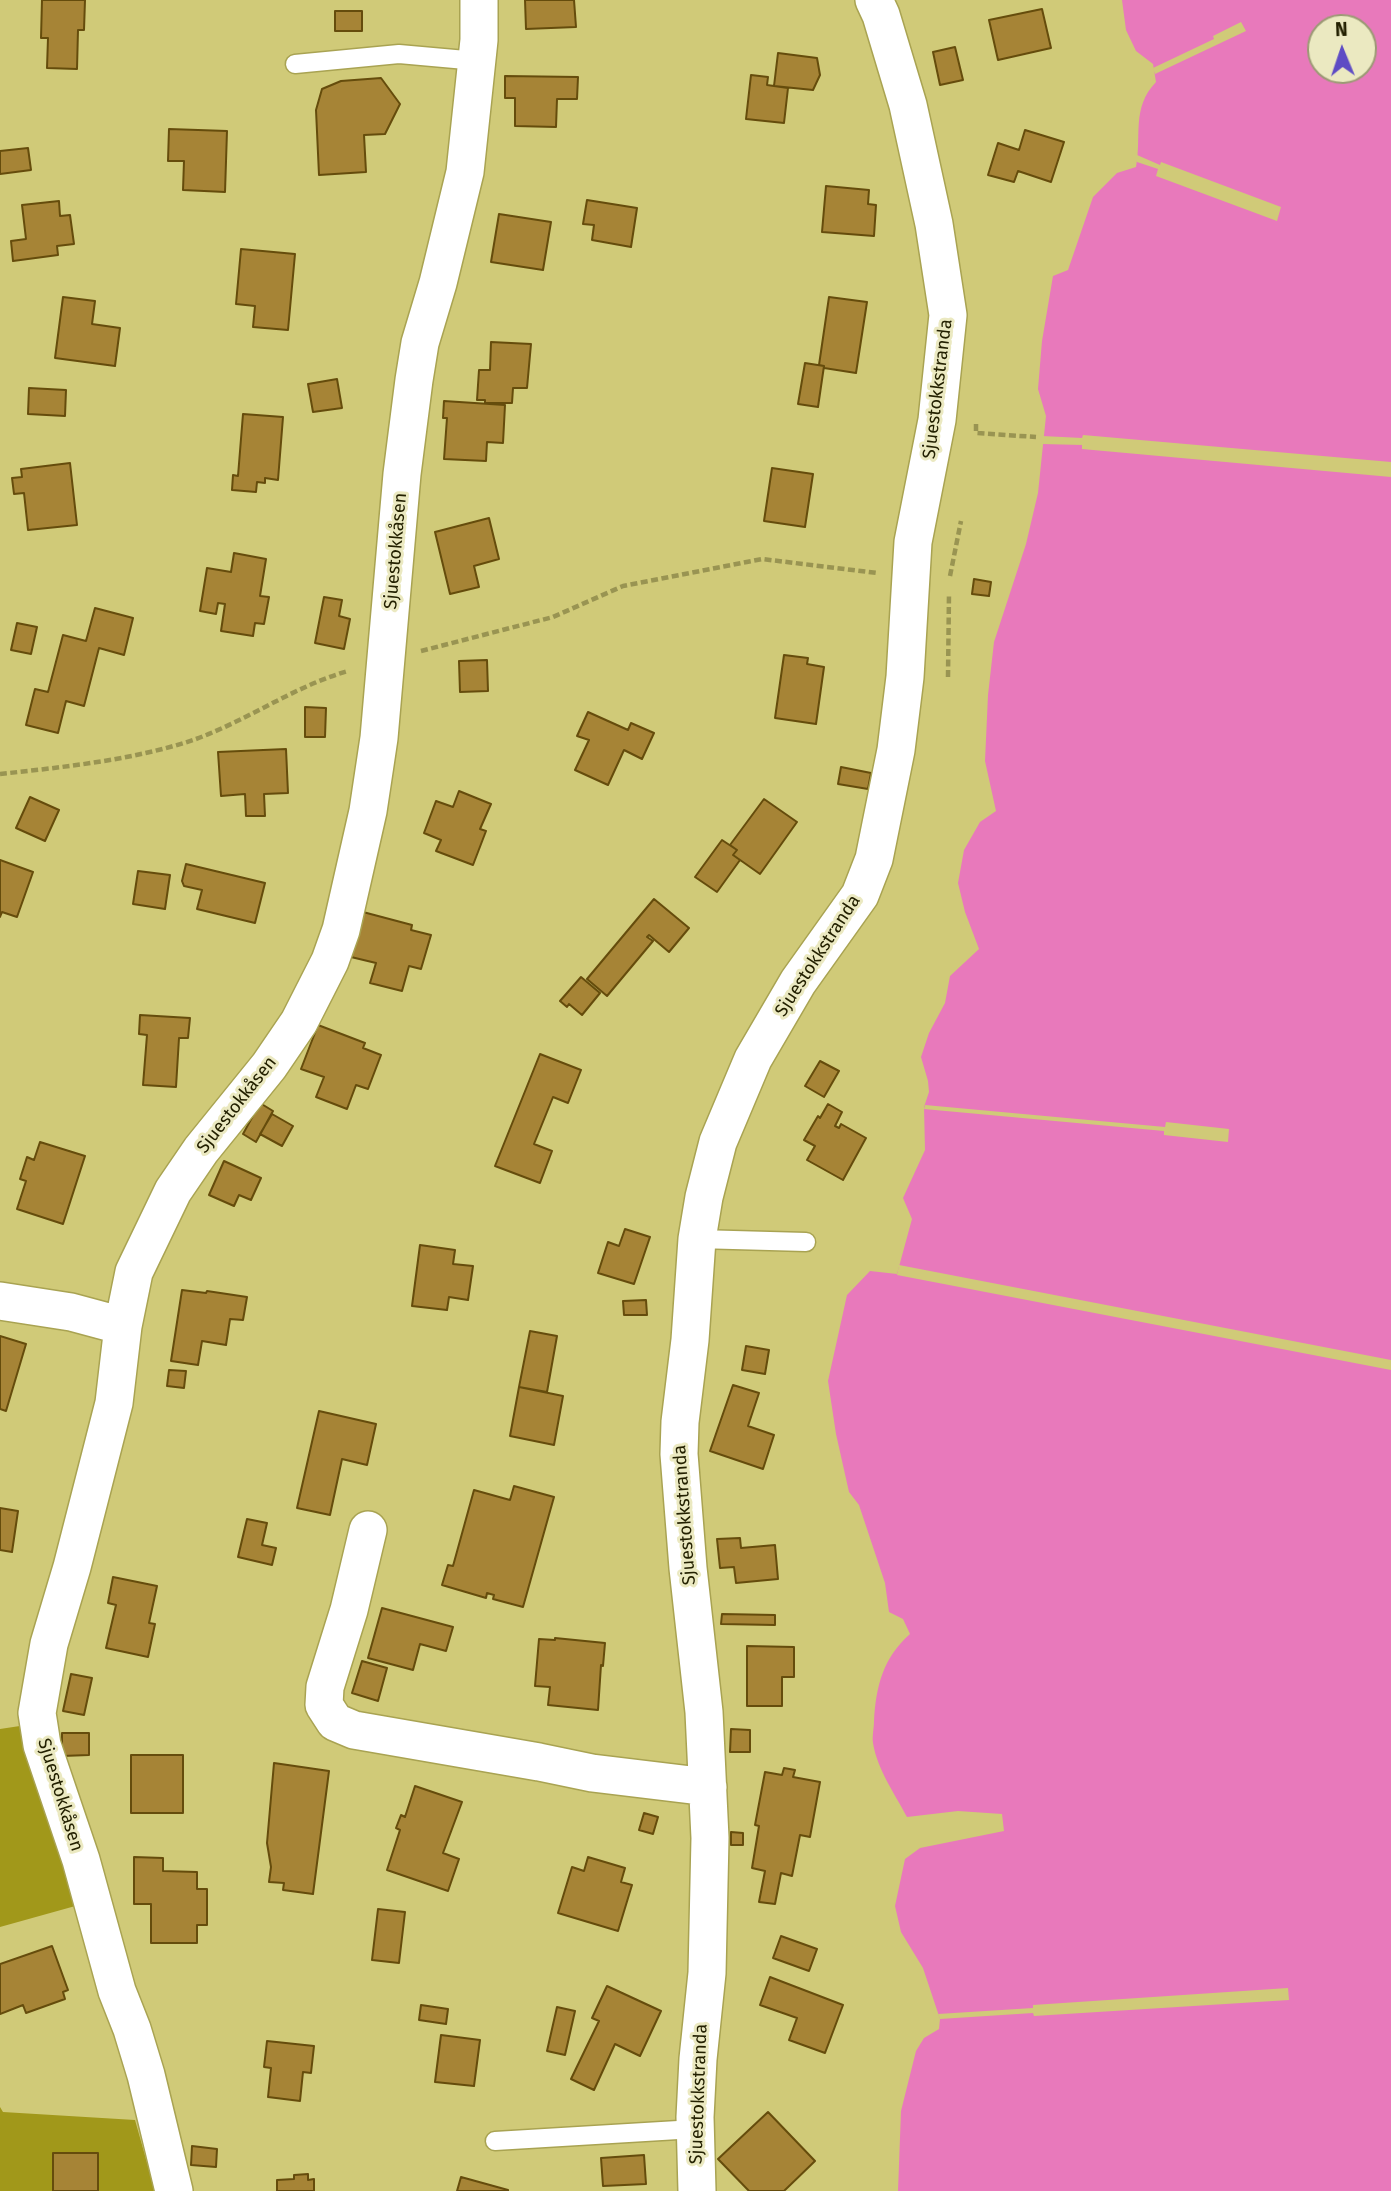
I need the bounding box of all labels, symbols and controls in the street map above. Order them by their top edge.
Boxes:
north arrow [1307,14,1377,84]
text: N [1335,18,1348,41]
street label: Sjuestokkstranda [919,318,957,460]
street label: Sjuestokkåsen [380,492,412,610]
street label: Sjuestokkstranda [771,891,865,1021]
street label: Sjuestokkåsen [193,1052,281,1158]
street label: Sjuestokkstranda [669,1444,701,1586]
street label: Sjuestokkåsen [33,1736,87,1854]
street label: Sjuestokkstranda [686,2023,712,2165]

